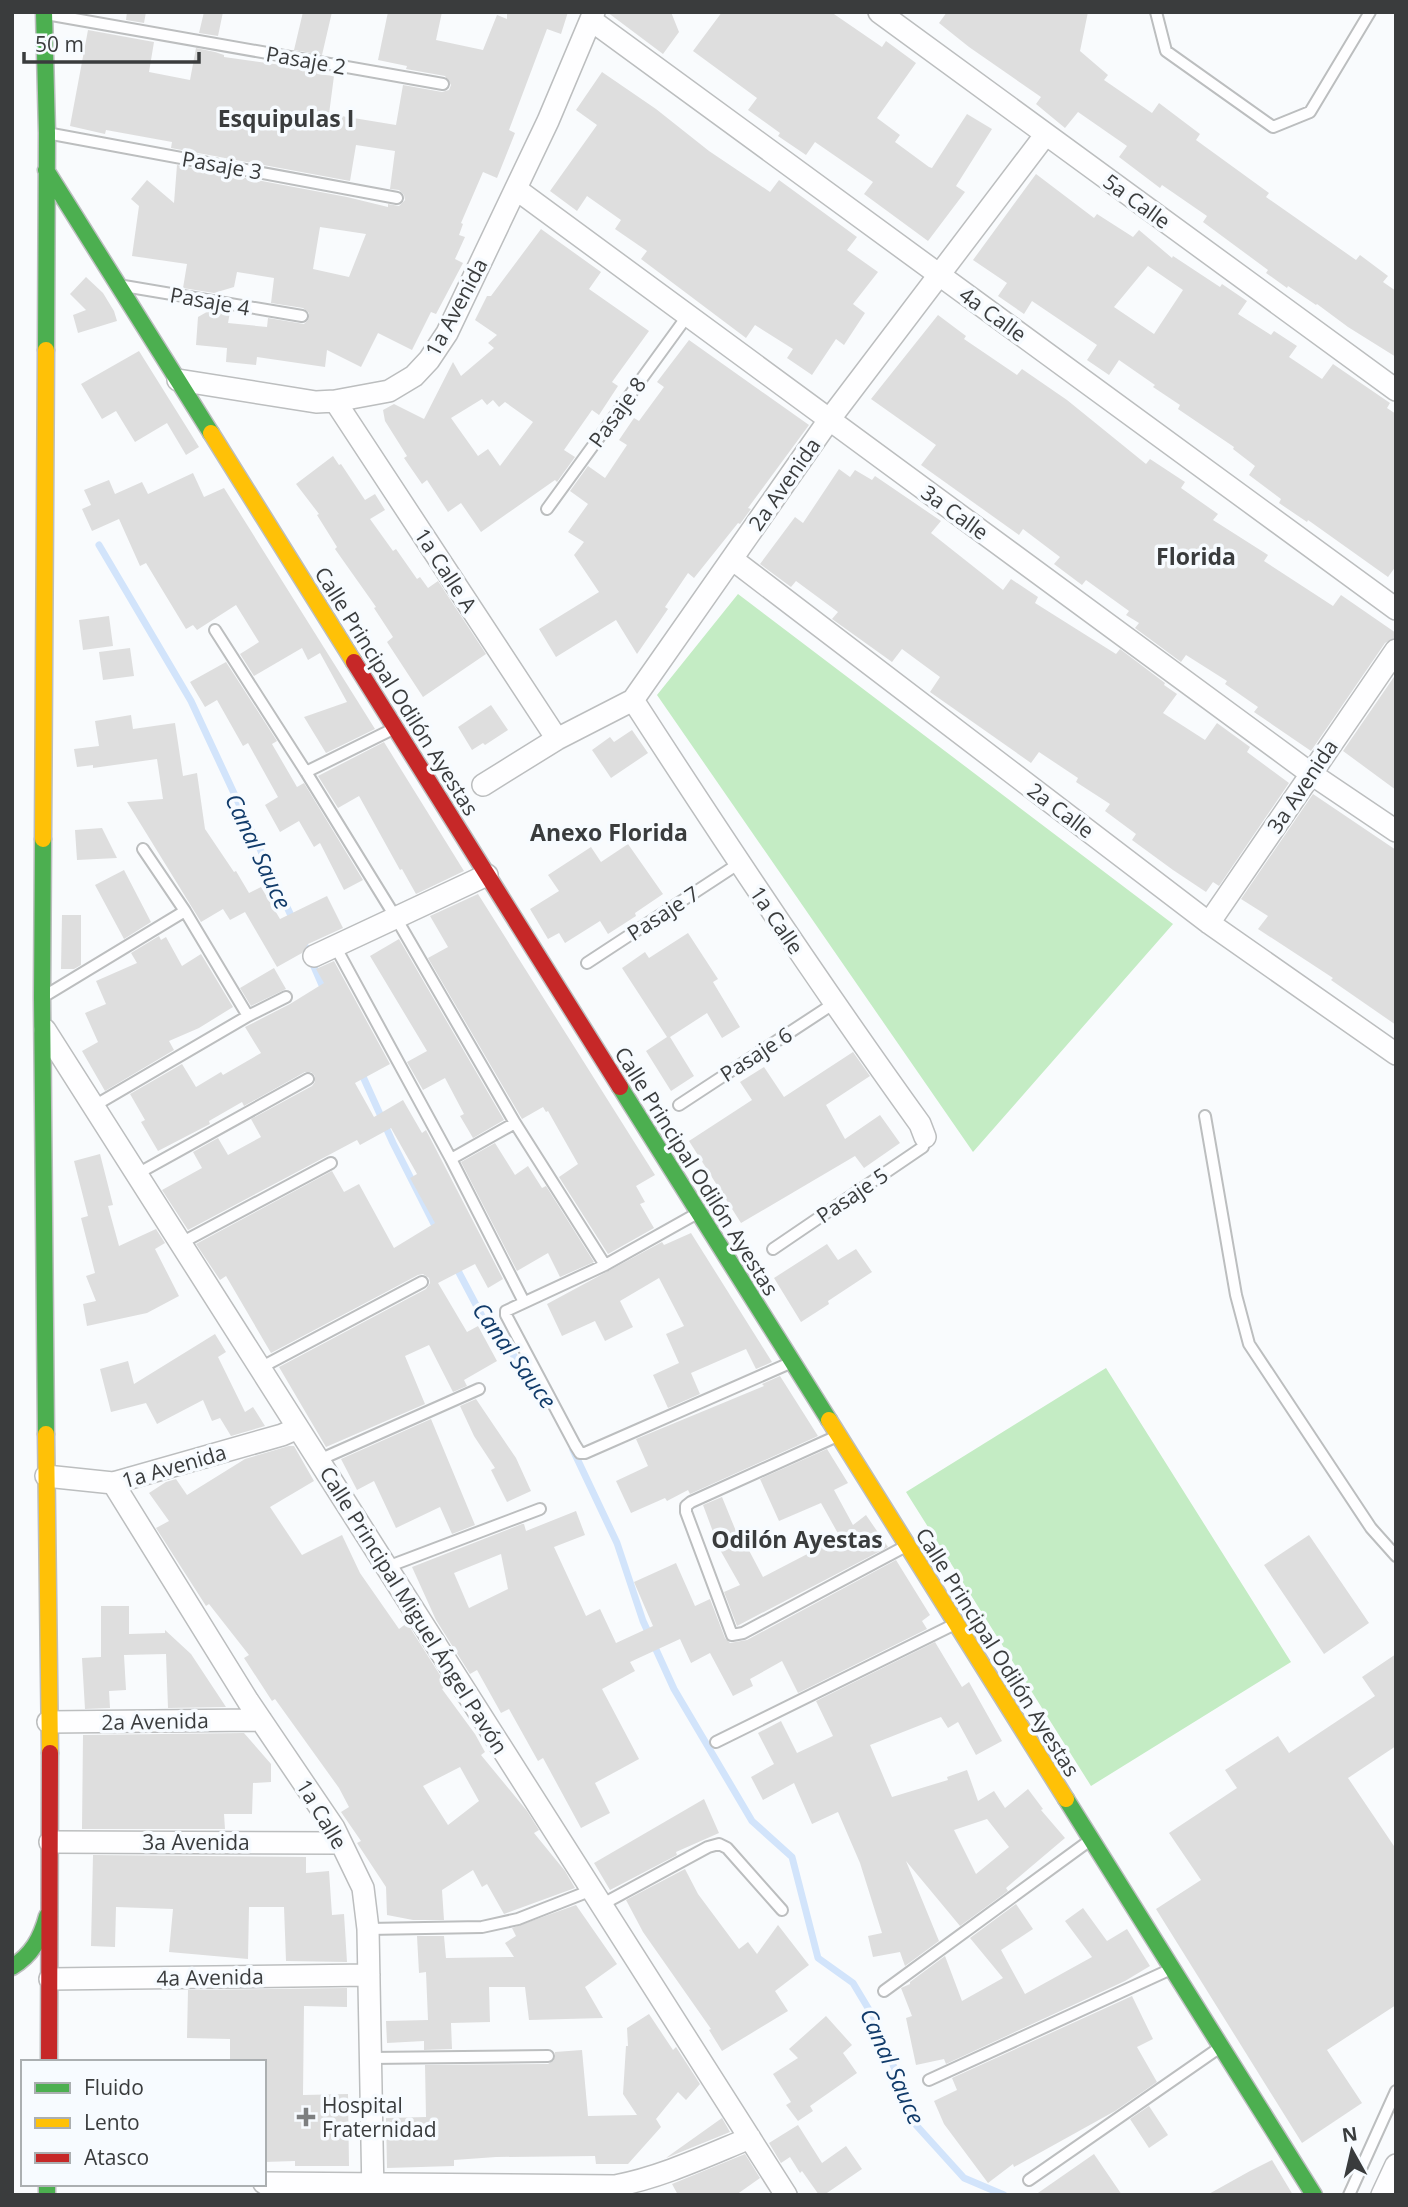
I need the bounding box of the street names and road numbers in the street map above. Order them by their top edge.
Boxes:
street label: Pasaje 2 [264,39,348,81]
street label: Pasaje 3 [180,144,264,186]
street label: 5a Calle [1098,167,1176,235]
street label: 1a Avenida [418,253,494,361]
street label: Pasaje 4 [168,280,252,322]
street label: 4a Calle [954,280,1032,348]
street label: Pasaje 8 [582,371,652,453]
street label: 2a Avenida [742,432,826,536]
street label: 3a Calle [916,478,994,546]
street label: 1a Calle A [408,522,484,618]
street label: Calle Principal Odilón Ayestas [309,561,485,821]
street label: 3a Avenida [1260,734,1344,838]
street label: 2a Calle [1022,776,1100,844]
street label: Pasaje 7 [622,879,704,947]
street label: 1a Calle [744,880,810,960]
street label: Pasaje 6 [715,1020,797,1088]
street label: Calle Principal Odilón Ayestas [609,1041,785,1301]
street label: Pasaje 5 [811,1161,893,1229]
street label: 1a Avenida [119,1438,229,1494]
street label: Calle Principal Miguel Ángel Pavón [314,1461,514,1759]
street label: Calle Principal Odilón Ayestas [910,1522,1086,1782]
street label: 2a Avenida [101,1706,209,1736]
street label: 1a Calle [290,1774,354,1854]
street label: 3a Avenida [142,1828,250,1856]
street label: 4a Avenida [156,1962,264,1992]

